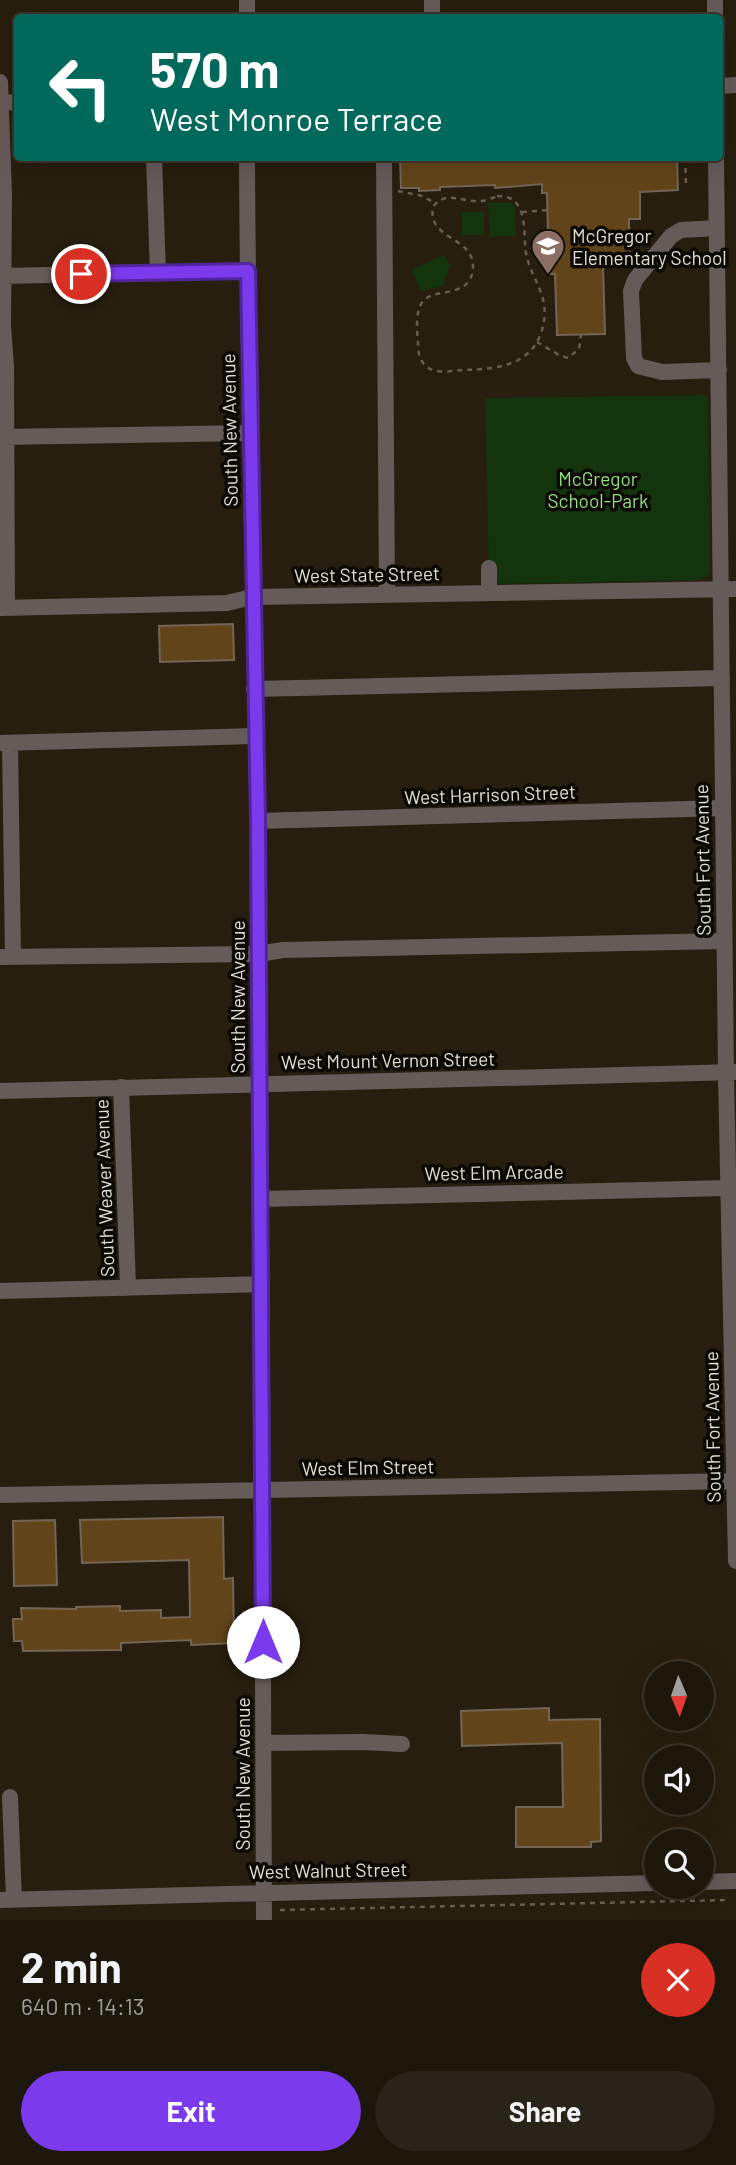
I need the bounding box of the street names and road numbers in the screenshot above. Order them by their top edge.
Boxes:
street label: South New Avenue [216,353,242,507]
street label: West State Street [294,561,440,587]
street label: West Harrison Street [404,780,576,808]
street label: South Fort Avenue [689,784,715,936]
street label: South New Avenue [226,920,249,1074]
street label: West Mount Vernon Street [281,1047,495,1073]
street label: South Weaver Avenue [89,1099,119,1277]
street label: West Elm Arcade [424,1159,564,1185]
street label: South Fort Avenue [699,1351,725,1503]
street label: West Elm Street [301,1454,435,1480]
street label: South New Avenue [231,1697,254,1851]
street label: West Walnut Street [249,1857,407,1883]

